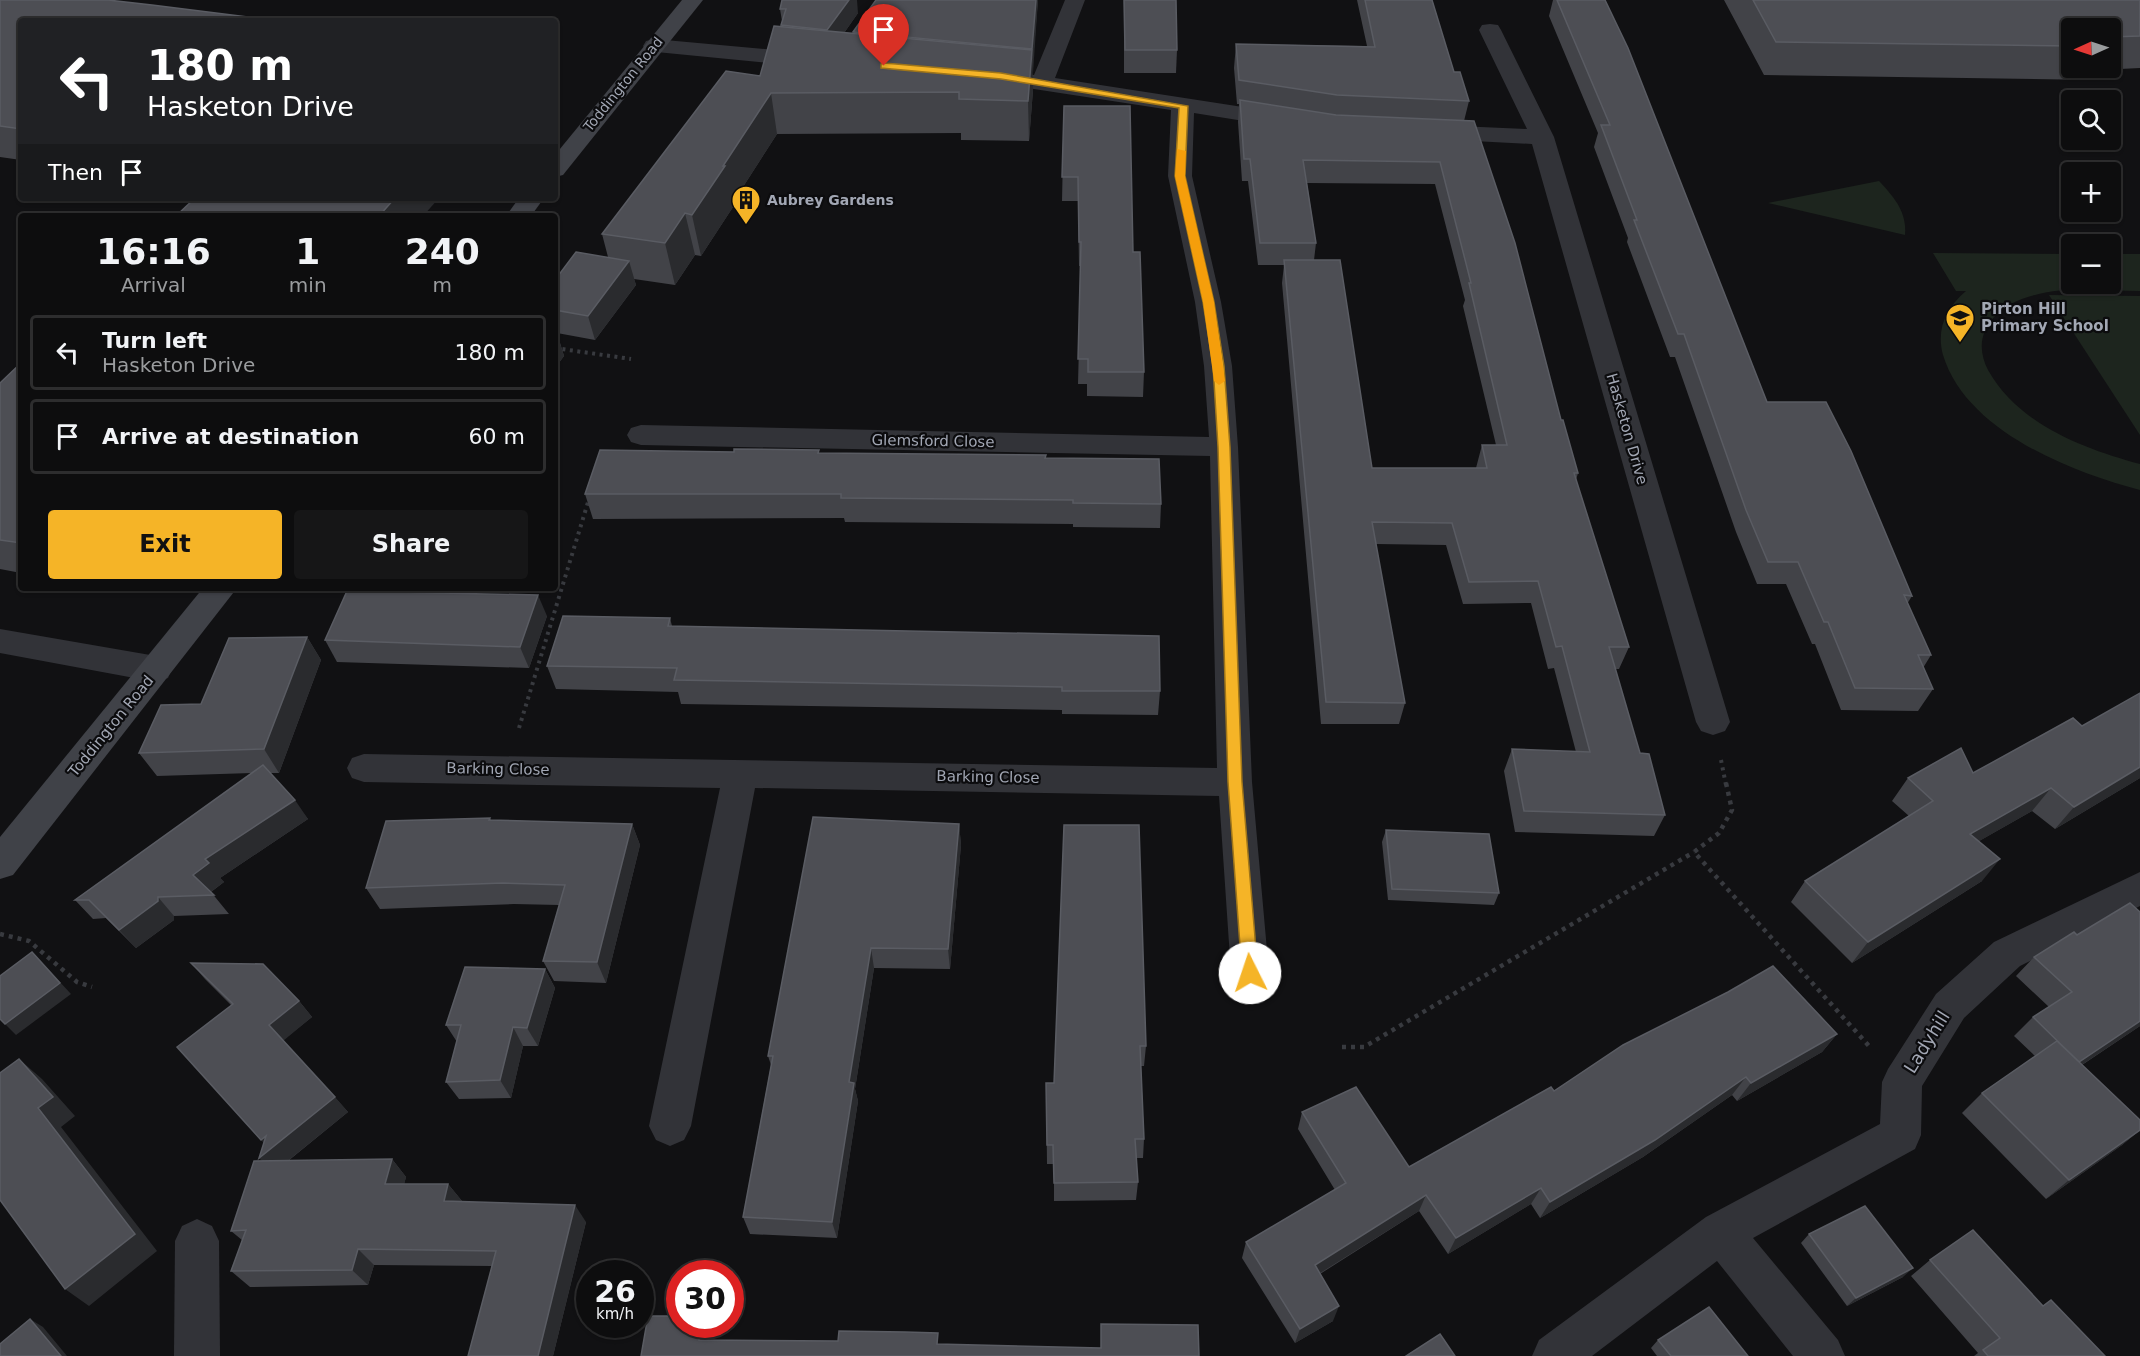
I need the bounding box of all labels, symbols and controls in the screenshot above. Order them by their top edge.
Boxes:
pin [858,4,909,66]
icon: arrive [867,13,900,46]
north arrow [2061,18,2121,78]
map controls [2061,18,2121,294]
street label: Toddington Road [579,34,666,135]
text: 180 m [147,41,293,90]
icon: left [48,42,126,120]
button: search [2061,90,2121,150]
text: Hasketon Drive [147,91,354,122]
icon: arrive [115,156,148,189]
text: Then [48,160,103,185]
button: + [2061,162,2121,222]
building icon: Aubrey Gardens [730,184,762,226]
place label: Aubrey Gardens [767,192,894,208]
text: 16:16 [96,231,211,272]
text: 1 [295,231,320,272]
text: 240 [405,231,480,272]
button: − [2061,234,2121,294]
text: Arrival [121,273,186,297]
text: min [289,273,327,297]
text: m [433,273,452,297]
place label: Pirton Hill Primary School [1981,300,2109,335]
school or university icon: Pirton Hill Primary School [1944,302,1976,344]
text: Turn left [102,328,207,353]
icon: left [51,336,84,369]
text: 180 m [455,340,525,365]
text: Hasketon Drive [102,353,255,377]
street label: Hasketon Drive [1602,371,1652,487]
icon: arrive [51,420,84,453]
text: Arrive at destination [102,424,359,449]
text: 60 m [469,424,525,449]
street label: Glemsford Close [871,431,995,451]
button: Exit [48,510,282,579]
button: Share [294,510,528,579]
street label: Toddington Road [64,672,157,781]
street label: Barking Close [446,759,550,779]
street label: Barking Close [936,767,1040,787]
position arrow [1218,941,1282,1005]
street label: Ladyhill [1899,1007,1954,1077]
speed limit sign: 30 [666,1260,744,1338]
text: 26 [594,1274,636,1309]
text: km/h [596,1305,634,1323]

